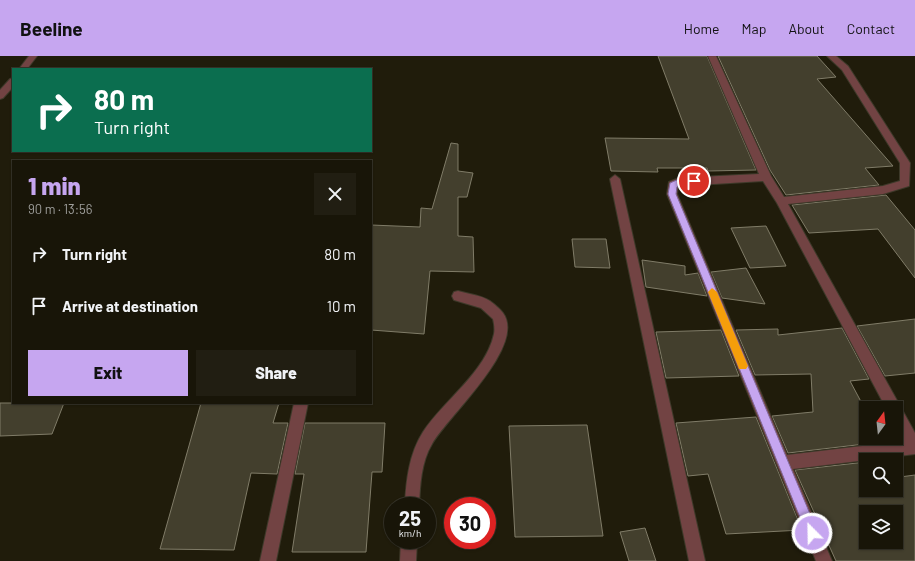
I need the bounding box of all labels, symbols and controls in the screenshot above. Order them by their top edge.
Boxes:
text: Beeline [20,17,83,40]
text: Home [684,20,720,37]
text: Map [742,20,766,37]
text: About [788,20,825,37]
text: Contact [847,20,895,37]
text: 80 m [94,82,154,116]
icon: right [28,84,80,136]
text: Turn right [94,116,170,138]
pin [677,164,711,198]
icon: arrive [683,170,705,192]
text: 1 min [28,171,81,200]
button: close [314,173,356,215]
text: 90 m · 13:56 [28,201,92,217]
icon: right [28,243,50,265]
text: Turn right [62,245,127,263]
text: 80 m [324,245,356,263]
icon: arrive [28,295,50,317]
text: Arrive at destination [62,297,198,315]
text: 10 m [327,297,356,315]
button: Exit [28,350,188,396]
button: Share [196,350,356,396]
north arrow [859,401,903,445]
map controls [859,401,903,549]
button: search [859,453,903,497]
speed limit sign: 30 [444,497,496,549]
button: layers [859,505,903,549]
text: 25 [399,506,421,530]
position arrow [791,512,833,554]
text: km/h [399,527,421,539]

